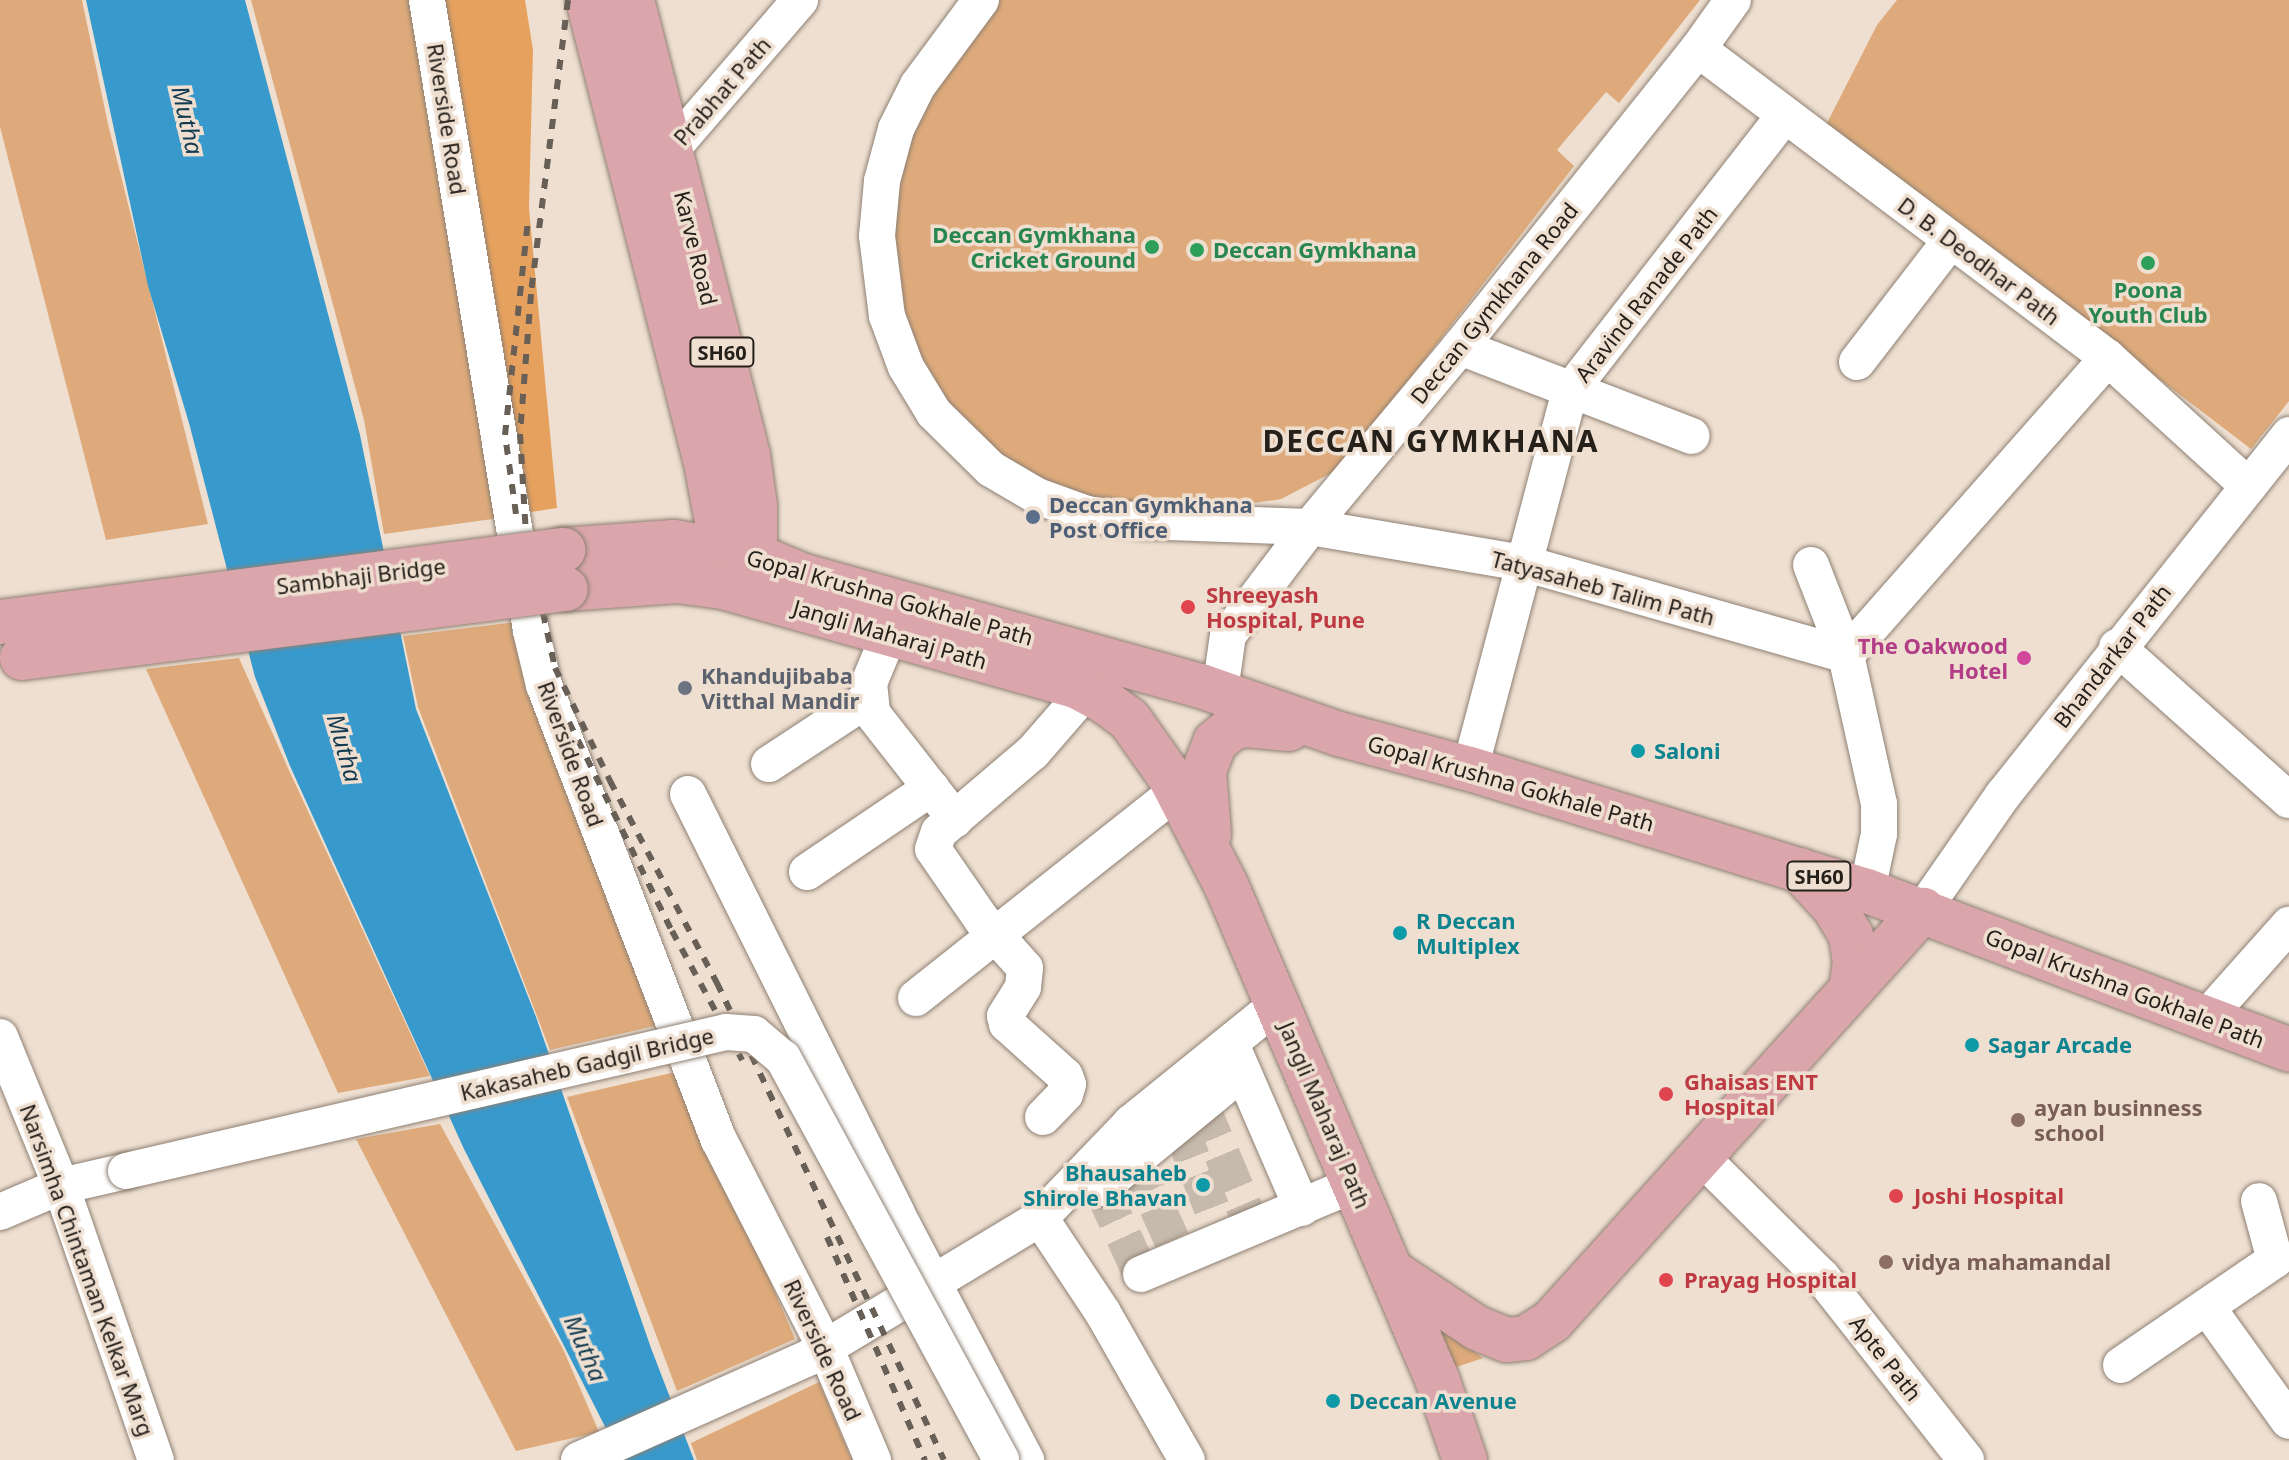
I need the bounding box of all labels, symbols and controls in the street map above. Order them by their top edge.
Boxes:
street label: Prabhat Path [668,32,776,150]
street label: Riverside Road [422,41,472,197]
water label: Mutha [166,83,210,157]
street label: Karve Road [669,188,723,308]
street label: D. B. Deodhar Path [1893,192,2065,330]
street label: Deccan Gymkhana Road [1405,197,1583,409]
street label: Aravind Ranade Path [1569,201,1723,387]
place label: Deccan Gymkhana Cricket Ground [932,221,1136,272]
place label: Deccan Gymkhana [1213,237,1417,263]
marker: Deccan Gymkhana Cricket Ground [1143,238,1161,256]
marker: Deccan Gymkhana [1188,241,1206,259]
marker: Poona Youth Club [2139,254,2157,272]
place label: Poona Youth Club [2088,276,2208,328]
road number: SH60 [688,336,756,368]
district label: DECCAN GYMKHANA [1262,423,1600,459]
place label: Deccan Gymkhana Post Office [1049,491,1253,542]
marker: Deccan Gymkhana Post Office [1024,508,1042,526]
street label: Gopal Krushna Gokhale Path [744,543,1036,651]
street label: Tatyasaheb Talim Path [1488,545,1718,631]
street label: Sambhaji Bridge [275,553,447,599]
street label: Bhandarkar Path [2048,579,2176,733]
place label: Shreeyash Hospital, Pune [1206,581,1365,632]
street label: Jangli Maharaj Path [790,594,990,674]
marker: Shreeyash Hospital, Pune [1177,596,1199,618]
place label: The Oakwood Hotel [1858,632,2008,684]
marker: The Oakwood Hotel [2015,649,2033,667]
place label: Khandujibaba Vitthal Mandir [701,662,859,714]
street label: Riverside Road [532,678,610,830]
marker: Khandujibaba Vitthal Mandir [676,679,694,697]
water label: Mutha [322,711,368,785]
street label: Gopal Krushna Gokhale Path [1365,729,1657,837]
place label: Saloni [1654,738,1720,764]
marker: Saloni [1629,742,1647,760]
road number: SH60 [1785,860,1853,892]
place label: R Deccan Multiplex [1416,907,1520,958]
street label: Gopal Krushna Gokhale Path [1982,923,2268,1053]
marker: R Deccan Multiplex [1391,924,1409,942]
street label: Jangli Maharaj Path [1274,1018,1376,1212]
street label: Kakasaheb Gadgil Bridge [458,1022,716,1106]
place label: Sagar Arcade [1988,1032,2132,1058]
marker: Sagar Arcade [1963,1036,1981,1054]
place label: Ghaisas ENT Hospital [1684,1068,1818,1120]
marker: Ghaisas ENT Hospital [1655,1083,1677,1105]
place label: ayan businness school [2034,1094,2203,1146]
street label: Narsimha Chintaman Kelkar Marg [15,1100,159,1440]
marker: ayan businness school [2009,1111,2027,1129]
place label: Bhausaheb Shirole Bhavan [1023,1159,1187,1210]
marker: Bhausaheb Shirole Bhavan [1194,1176,1212,1194]
place label: Joshi Hospital [1914,1183,2064,1209]
marker: Joshi Hospital [1885,1185,1907,1207]
place label: vidya mahamandal [1902,1249,2111,1275]
marker: vidya mahamandal [1877,1253,1895,1271]
place label: Prayag Hospital [1684,1267,1857,1293]
marker: Prayag Hospital [1655,1269,1677,1291]
street label: Riverside Road [779,1275,867,1425]
water label: Mutha [559,1310,613,1386]
street label: Apte Path [1845,1310,1927,1406]
place label: Deccan Avenue [1349,1388,1517,1414]
marker: Deccan Avenue [1324,1392,1342,1410]

